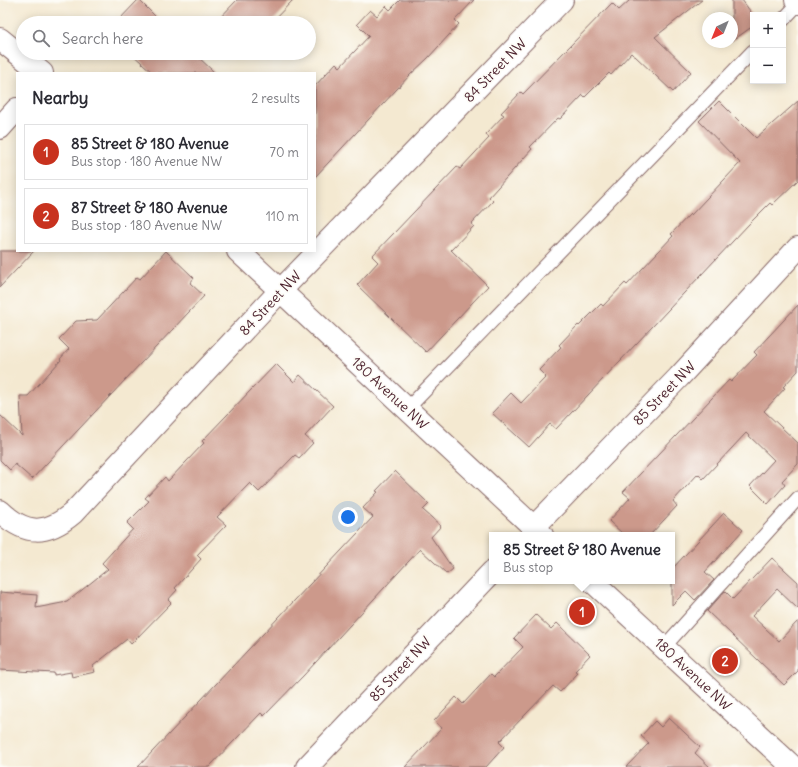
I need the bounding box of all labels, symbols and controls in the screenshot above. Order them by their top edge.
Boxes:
north arrow [702,12,738,48]
map controls [750,12,786,84]
button: + [750,12,786,48]
search box [16,16,316,60]
icon: search [30,27,52,49]
text: Search here [62,29,143,48]
street label: 84 Street NW [460,34,530,106]
button: − [750,48,786,84]
text: Nearby [32,87,88,109]
text: 2 results [251,90,300,107]
text: 85 Street & 180 Avenue [71,134,229,153]
text: 1 [43,144,49,161]
text: 70 m [270,144,299,161]
text: Bus stop · 180 Avenue NW [71,153,222,170]
text: 87 Street & 180 Avenue [71,198,228,217]
text: 2 [42,208,50,225]
text: 110 m [266,208,299,225]
text: Bus stop · 180 Avenue NW [71,217,222,234]
street label: 84 Street NW [235,266,305,339]
street label: 180 Avenue NW [348,353,432,433]
street label: 85 Street NW [629,357,699,429]
your location [338,507,358,527]
popup [489,532,675,584]
text: 85 Street & 180 Avenue [503,540,661,559]
text: Bus stop [503,559,553,576]
pin: 1 [569,597,595,627]
street label: 85 Street NW [365,632,435,705]
street label: 180 Avenue NW [651,634,735,714]
pin: 2 [712,646,738,676]

